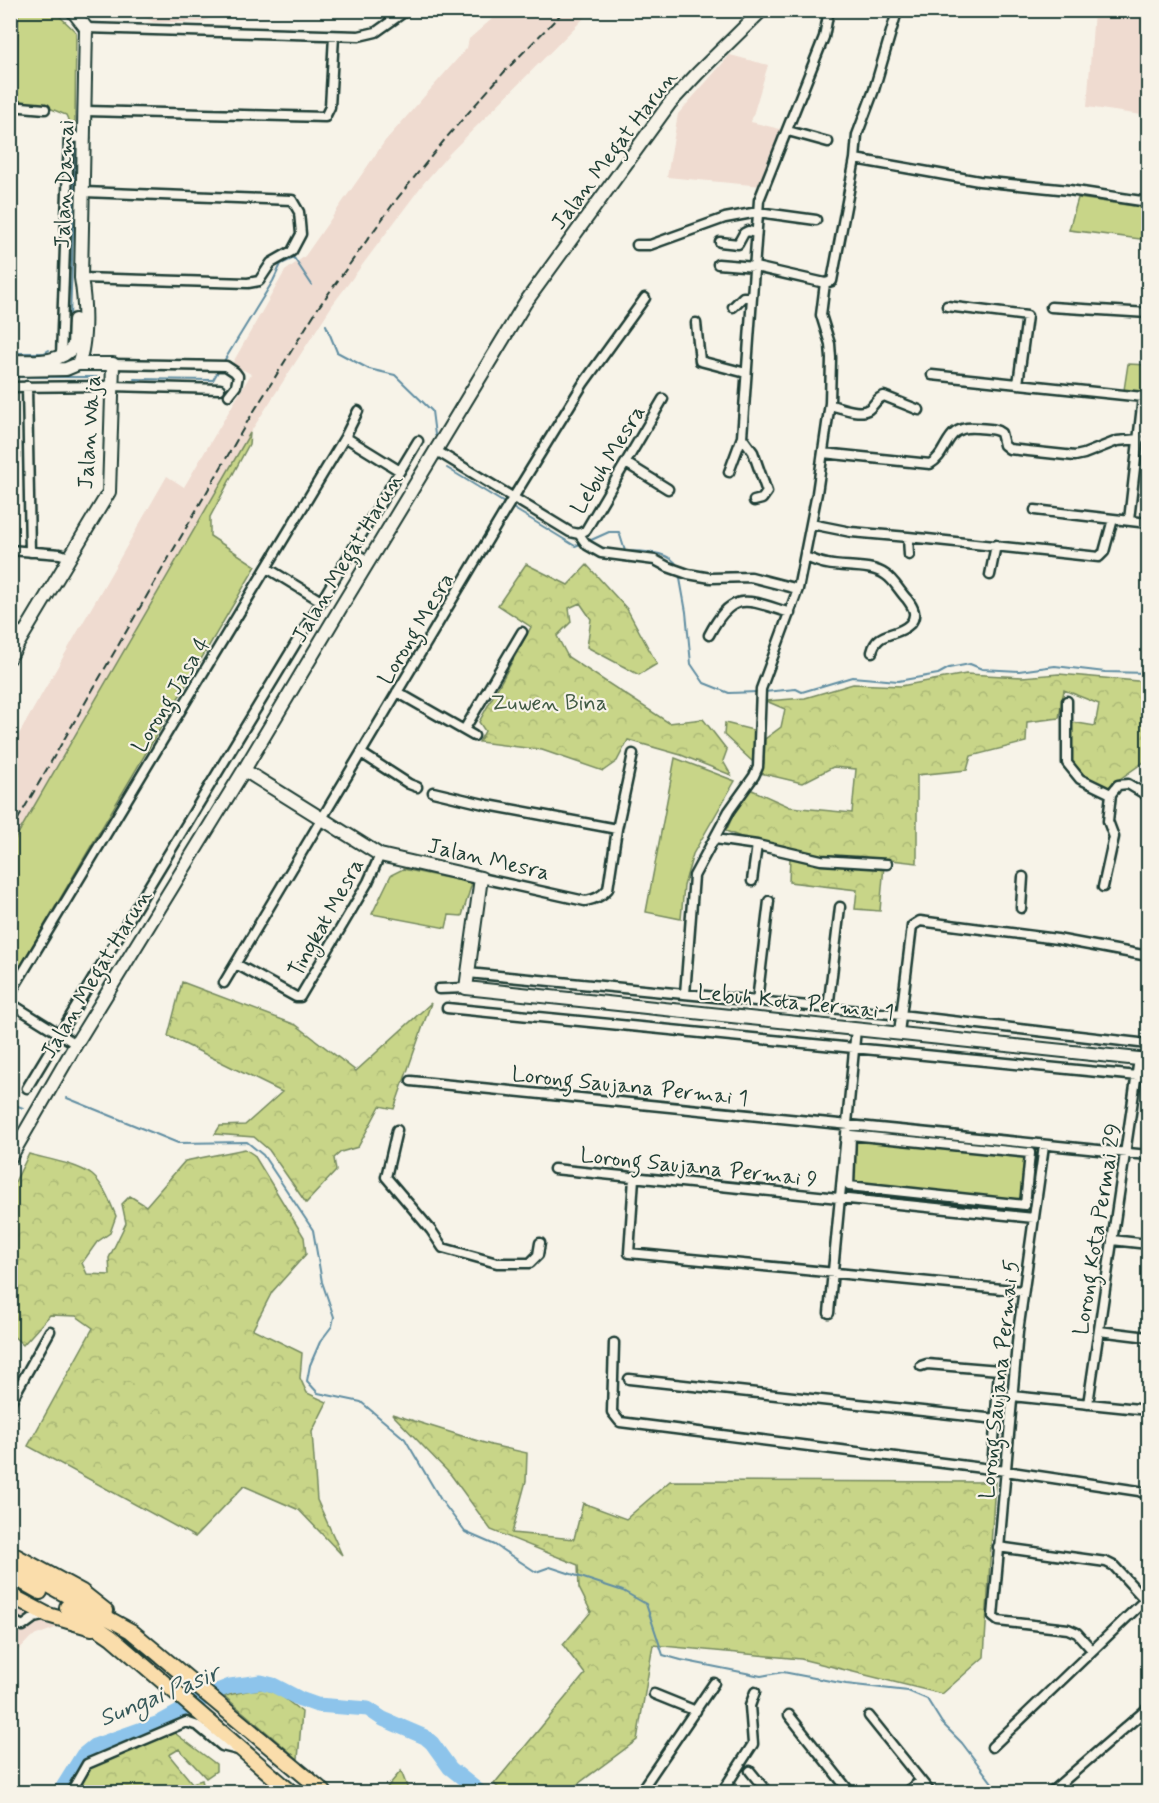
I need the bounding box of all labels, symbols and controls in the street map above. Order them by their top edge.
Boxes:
street label: Jalan Megat Harun [545,65,686,238]
street label: Jalan Damai [49,119,81,249]
street label: Jalan Waja [72,374,109,490]
street label: Lebuh Mesra [565,400,652,520]
street label: Jalan Megat Harun [286,468,412,650]
street label: Lorong Mesra [372,568,464,692]
street label: Lorong Jasa 4 [126,632,220,760]
park label: Zuwen Bina [491,690,607,718]
street label: Jalan Mesra [425,832,552,888]
street label: Tingkat Mesra [283,854,374,984]
street label: Jalan Megat Harun [35,884,161,1066]
street label: Lebuh Kota Permai 1 [696,979,895,1027]
street label: Lorong Saujana Permai 1 [510,1061,749,1116]
street label: Lorong Kota Permai 29 [1067,1122,1131,1338]
street label: Lorong Saujana Permai 9 [579,1142,819,1197]
street label: Lorong Saujana Permai 5 [973,1258,1029,1501]
water label: Sungai Pasir [95,1657,229,1736]

